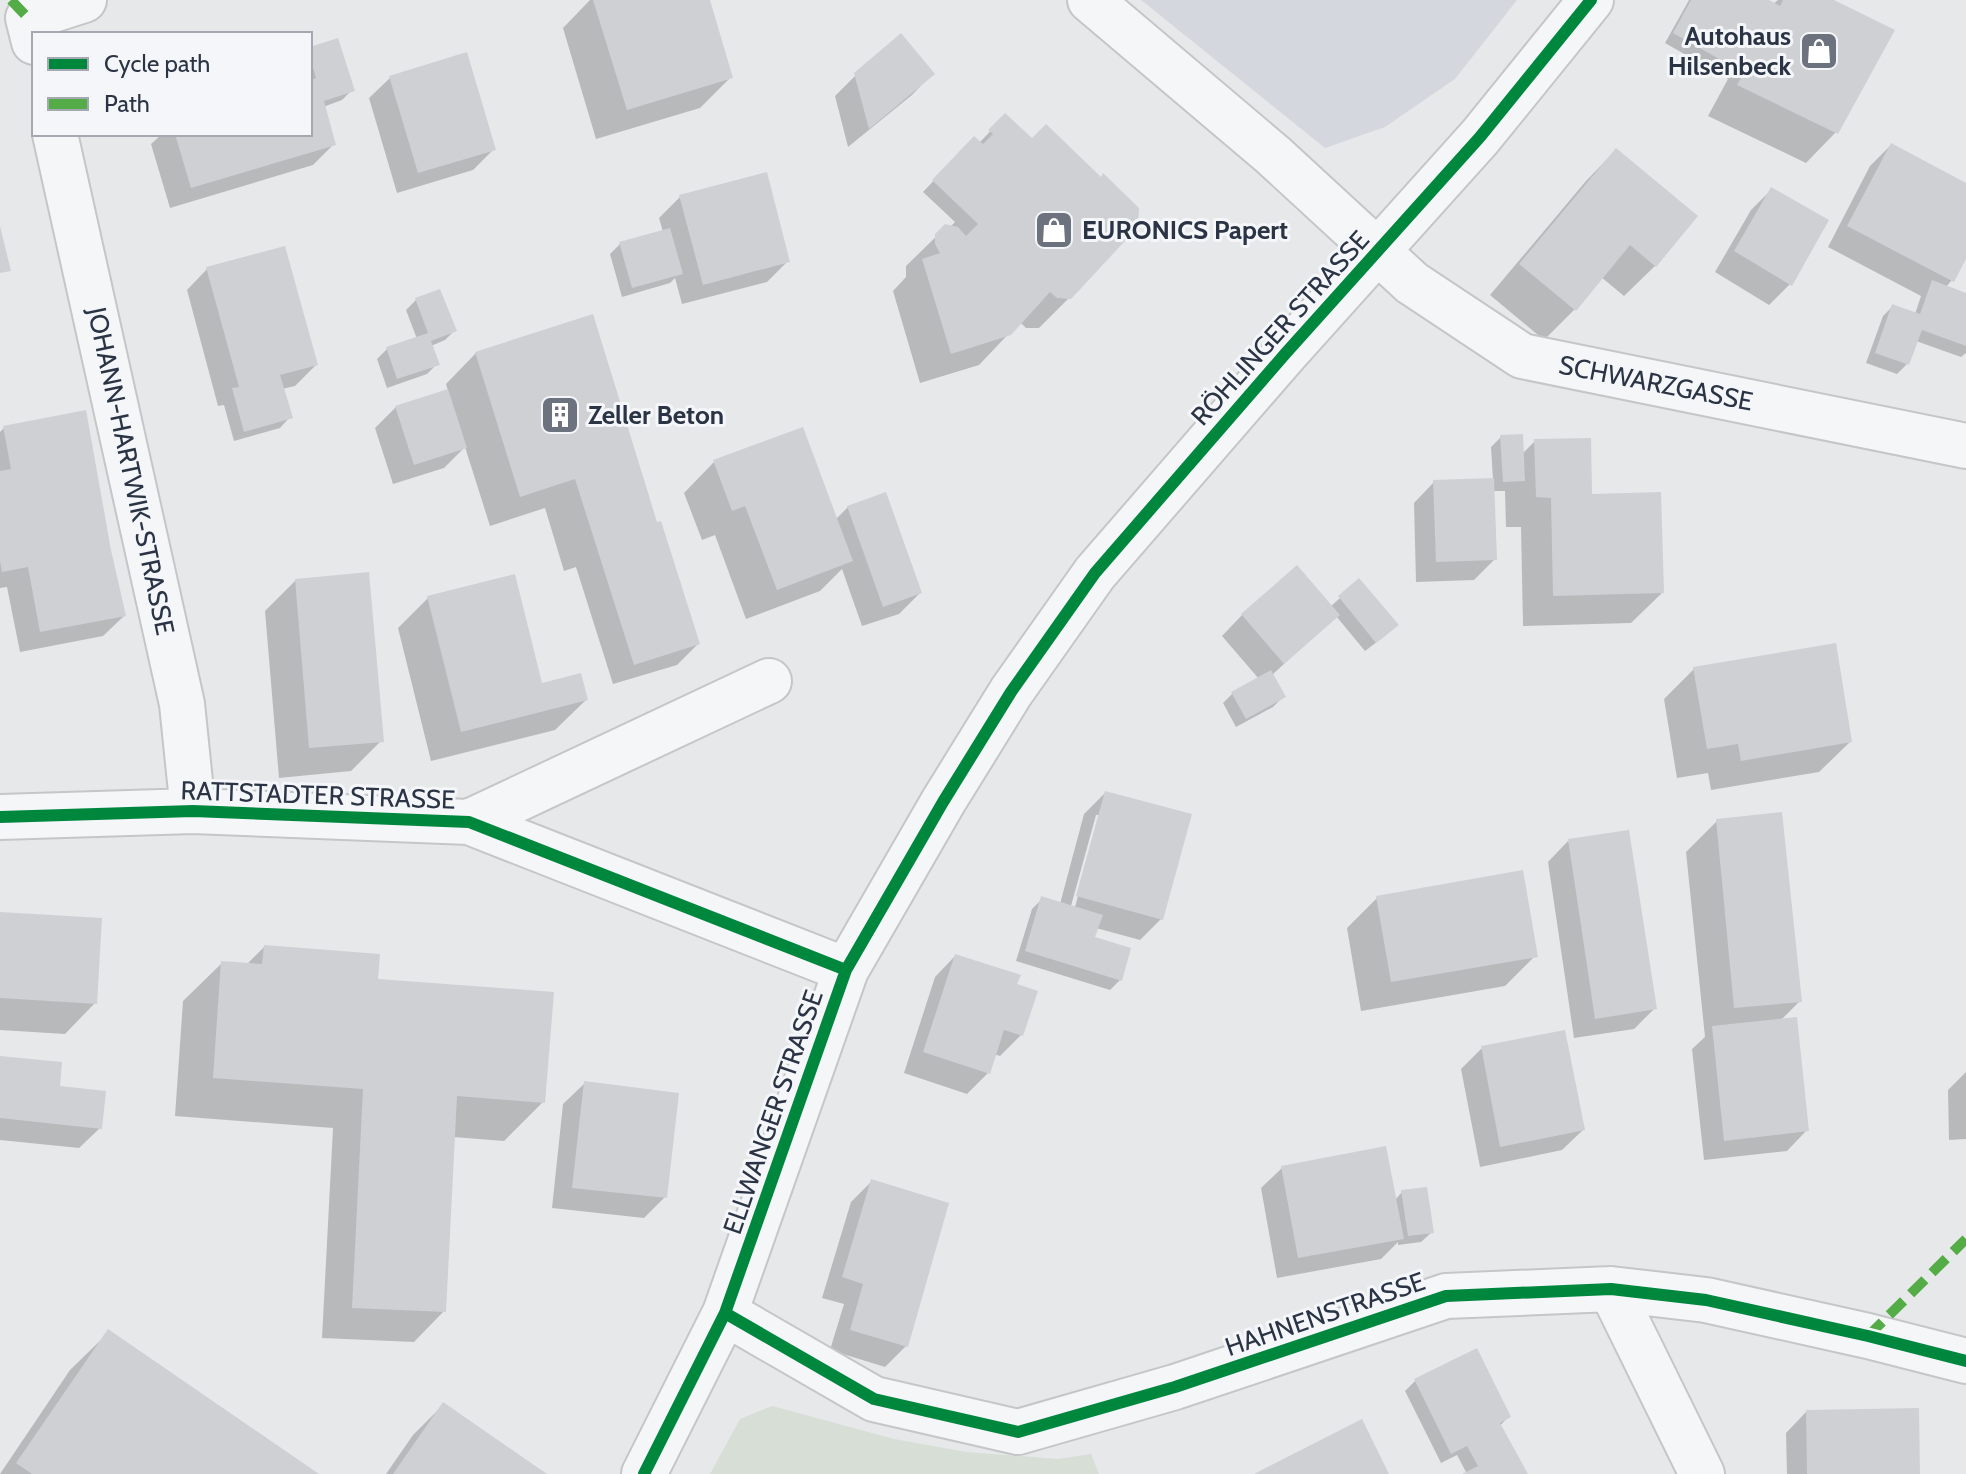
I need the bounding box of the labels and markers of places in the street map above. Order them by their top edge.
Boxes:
place label: Autohaus Hilsenbeck [1668,20,1791,82]
shop icon: Autohaus Hilsenbeck [1798,30,1840,72]
shop icon: EURONICS Papert [1033,209,1075,251]
place label: EURONICS Papert [1082,214,1288,246]
building icon: Zeller Beton [539,394,581,436]
place label: Zeller Beton [588,399,724,431]

